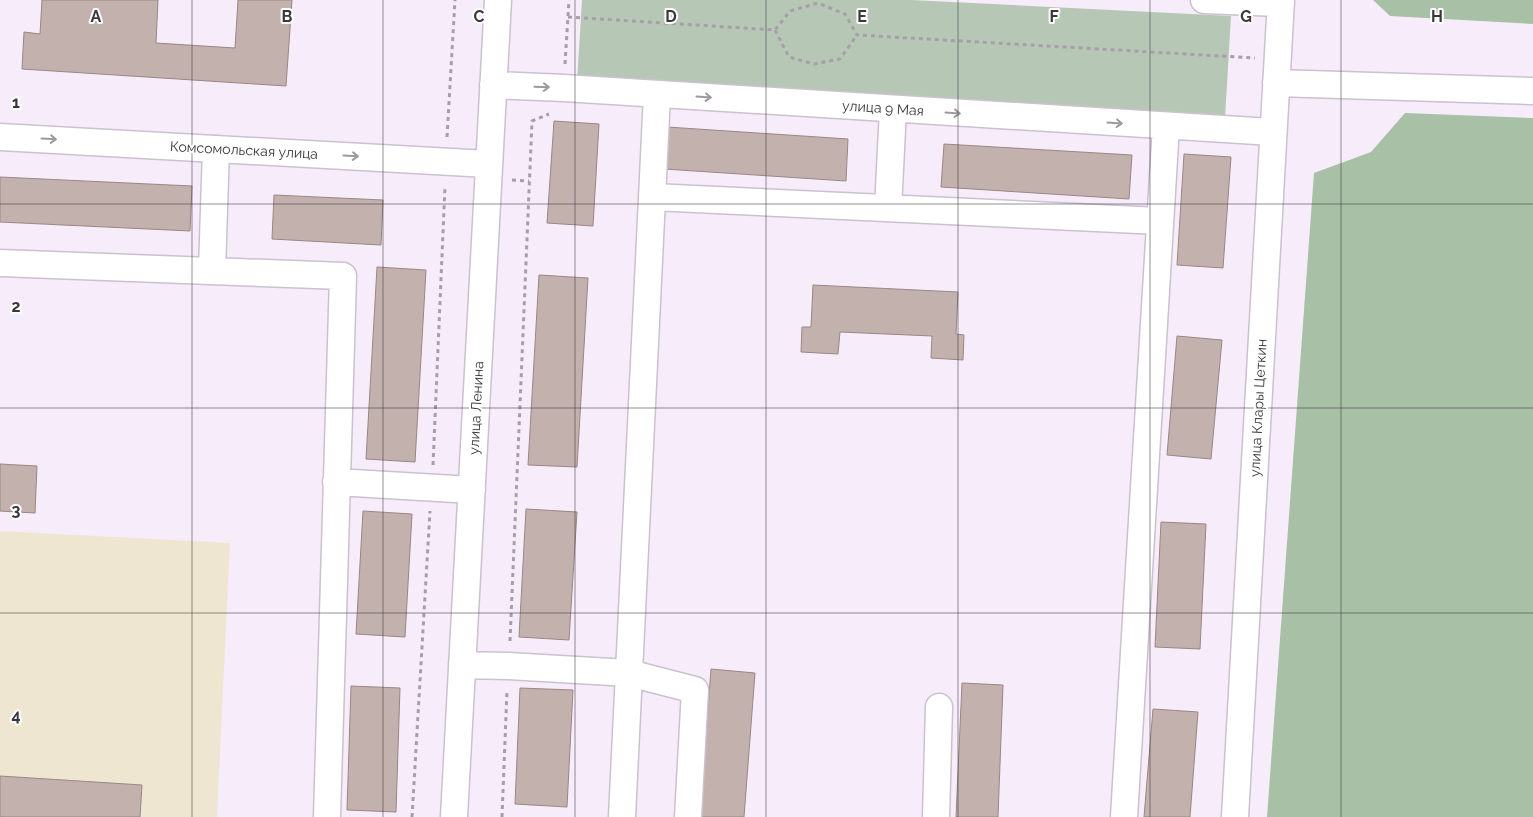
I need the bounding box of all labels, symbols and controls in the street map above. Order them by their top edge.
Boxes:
text: A [91,7,102,26]
text: B [282,7,293,26]
text: C [474,7,485,26]
text: D [665,7,677,26]
text: E [857,7,867,26]
text: F [1049,7,1059,26]
text: G [1240,7,1252,26]
text: H [1431,7,1443,26]
one-way arrow [533,82,549,91]
text: 1 [12,93,20,112]
one-way arrow [695,93,711,102]
street label: улица 9 Мая [842,97,924,119]
one-way arrow [945,108,961,117]
one-way arrow [1107,118,1123,127]
one-way arrow [40,135,56,144]
street label: Комсомольская улица [170,138,318,162]
one-way arrow [342,152,358,161]
text: 2 [11,297,21,316]
street label: улица Клары Цеткин [1246,339,1270,477]
street label: улица Ленина [466,361,486,455]
text: 3 [12,501,21,520]
text: 4 [11,706,21,725]

